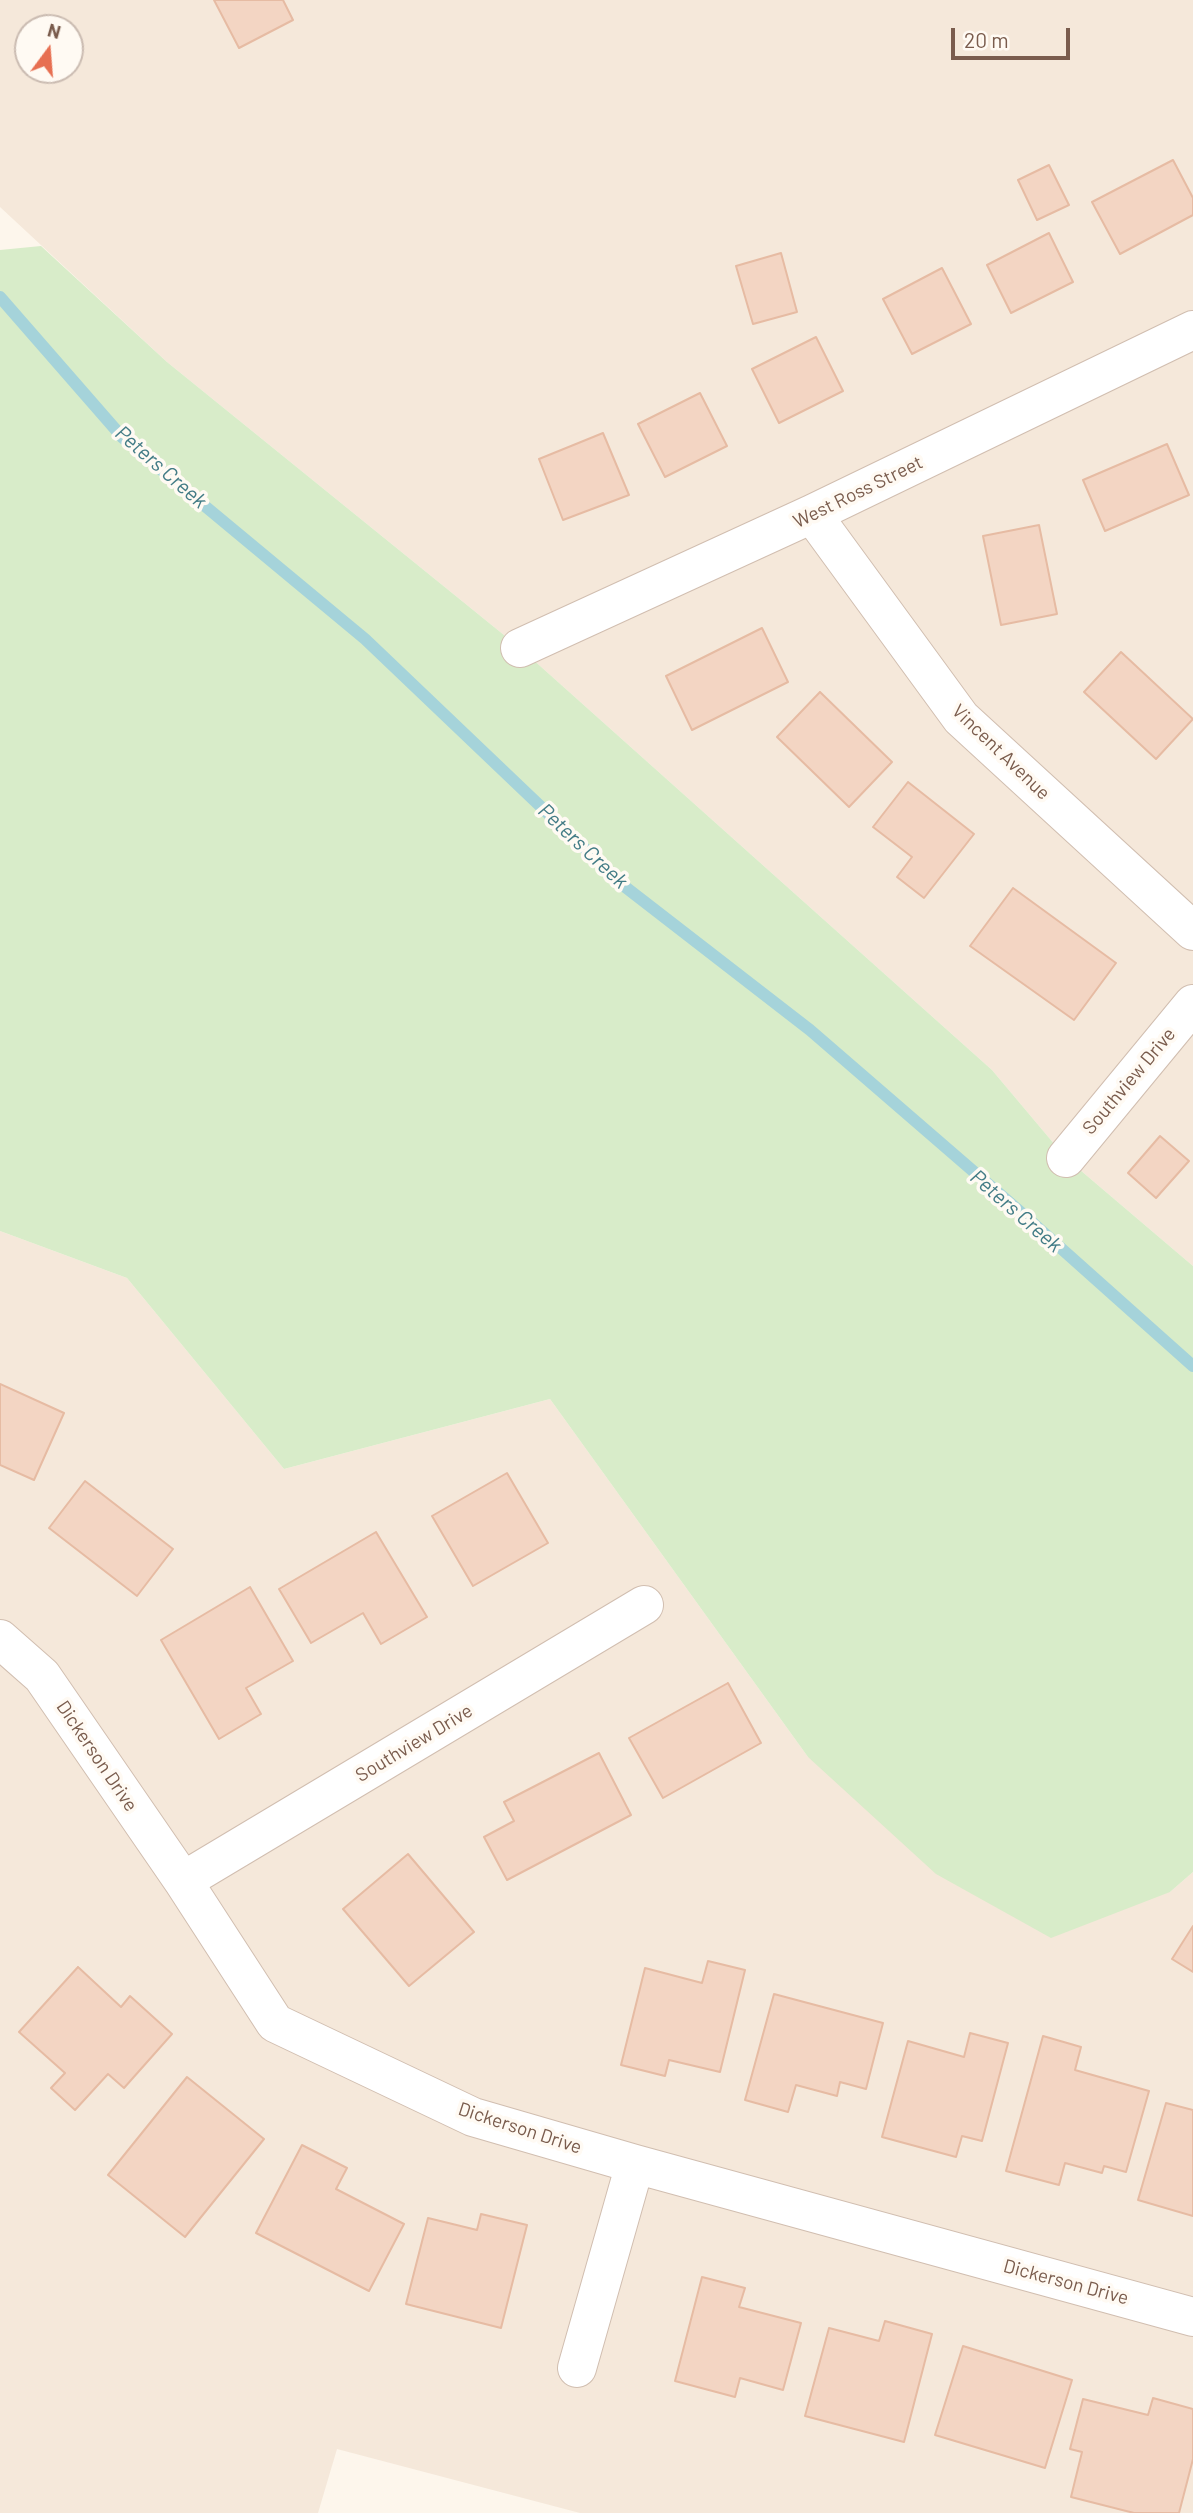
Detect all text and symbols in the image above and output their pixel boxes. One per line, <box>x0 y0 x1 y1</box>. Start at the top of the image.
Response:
north arrow <box>14 14 84 84</box>
scale bar <box>955 14 1074 58</box>
text: N <box>45 17 64 43</box>
text: 20 m <box>964 27 1009 52</box>
water label: Peters Creek <box>110 420 212 514</box>
street label: West Ross Street <box>790 451 926 533</box>
street label: Vincent Avenue <box>947 700 1055 804</box>
water label: Peters Creek <box>533 798 633 894</box>
street label: Southview Drive <box>1078 1023 1180 1139</box>
water label: Peters Creek <box>965 1164 1067 1258</box>
street label: Dickerson Drive <box>52 1696 142 1816</box>
street label: Southview Drive <box>351 1699 477 1787</box>
street label: Dickerson Drive <box>455 2097 585 2159</box>
street label: Dickerson Drive <box>1001 2254 1131 2310</box>

